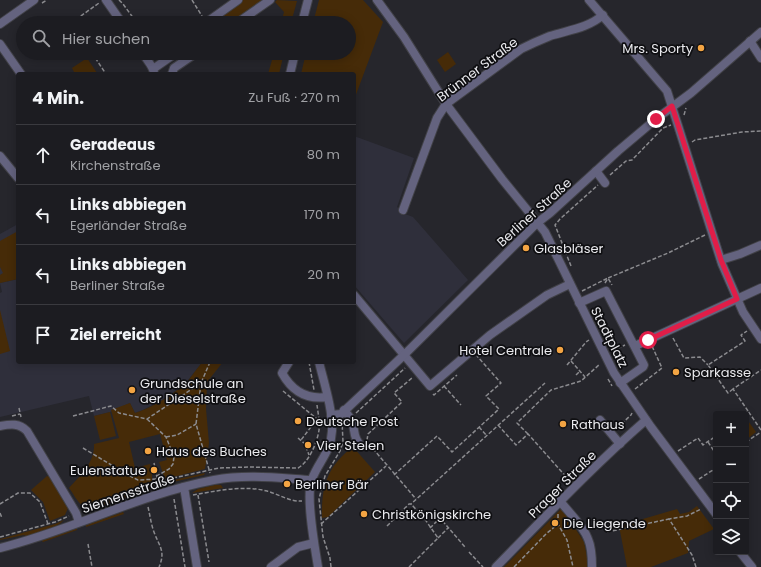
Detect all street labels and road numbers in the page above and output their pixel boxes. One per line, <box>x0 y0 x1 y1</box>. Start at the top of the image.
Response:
street label: Brünner Straße <box>433 33 522 106</box>
street label: Berliner Straße <box>493 174 576 251</box>
street label: Stadtplatz <box>586 303 633 371</box>
street label: Prager Straße <box>524 446 601 523</box>
street label: Siemensstraße <box>79 469 177 518</box>

